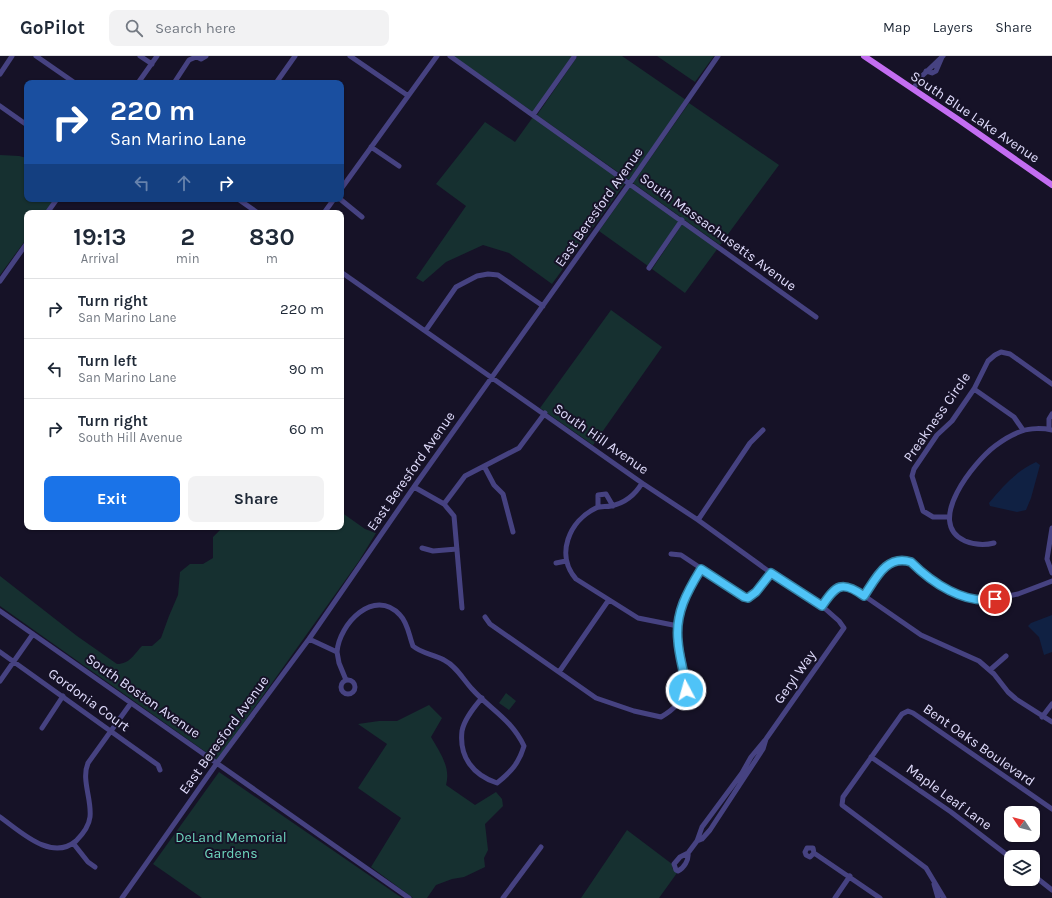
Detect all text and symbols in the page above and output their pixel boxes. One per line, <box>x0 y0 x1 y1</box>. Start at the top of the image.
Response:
search box <box>109 10 389 46</box>
text: GoPilot <box>20 17 85 39</box>
icon: search <box>123 17 145 39</box>
text: Search here <box>155 19 236 37</box>
text: Map <box>883 19 911 36</box>
text: Layers <box>933 19 973 36</box>
text: Share <box>995 19 1032 36</box>
street label: South Blue Lake Avenue <box>907 67 1043 167</box>
text: 220 m <box>110 94 195 127</box>
icon: right <box>44 96 96 148</box>
text: San Marino Lane <box>110 128 246 150</box>
street label: East Beresford Avenue <box>551 144 647 270</box>
street label: South Massachusetts Avenue <box>636 169 800 295</box>
icon: left <box>131 172 153 194</box>
icon: ahead <box>173 172 195 194</box>
icon: right <box>215 172 237 194</box>
text: 19:13 <box>73 223 126 251</box>
text: 2 <box>180 223 195 251</box>
text: 830 <box>249 223 295 251</box>
text: Arrival <box>81 251 119 266</box>
text: min <box>176 251 200 266</box>
text: m <box>266 251 278 266</box>
text: Turn right <box>78 292 148 310</box>
icon: right <box>44 298 66 320</box>
text: 220 m <box>280 300 324 318</box>
text: San Marino Lane <box>78 310 176 325</box>
text: Turn left <box>78 352 137 370</box>
icon: left <box>44 358 66 380</box>
text: 90 m <box>289 360 324 378</box>
street label: Preakness Circle <box>900 369 974 465</box>
text: San Marino Lane <box>78 370 176 385</box>
street label: South Hill Avenue <box>550 400 652 478</box>
street label: East Beresford Avenue <box>363 408 459 534</box>
text: Turn right <box>78 412 148 430</box>
icon: right <box>44 418 66 440</box>
text: 60 m <box>289 420 324 438</box>
text: South Hill Avenue <box>78 430 182 445</box>
button: Exit <box>44 476 180 522</box>
button: Share <box>188 476 324 522</box>
pin <box>978 582 1012 616</box>
icon: arrive <box>984 588 1006 610</box>
street label: Geryl Way <box>770 647 820 707</box>
street label: South Boston Avenue <box>82 650 204 742</box>
street label: Gordonia Court <box>45 665 133 735</box>
position arrow <box>665 669 707 711</box>
street label: East Beresford Avenue <box>175 673 273 797</box>
street label: Bent Oaks Boulevard <box>920 700 1038 790</box>
street label: Maple Leaf Lane <box>903 760 995 834</box>
north arrow <box>1004 806 1040 842</box>
map controls <box>1004 806 1040 886</box>
park label: DeLand Memorial Gardens <box>175 829 287 862</box>
button: layers <box>1004 850 1040 886</box>

